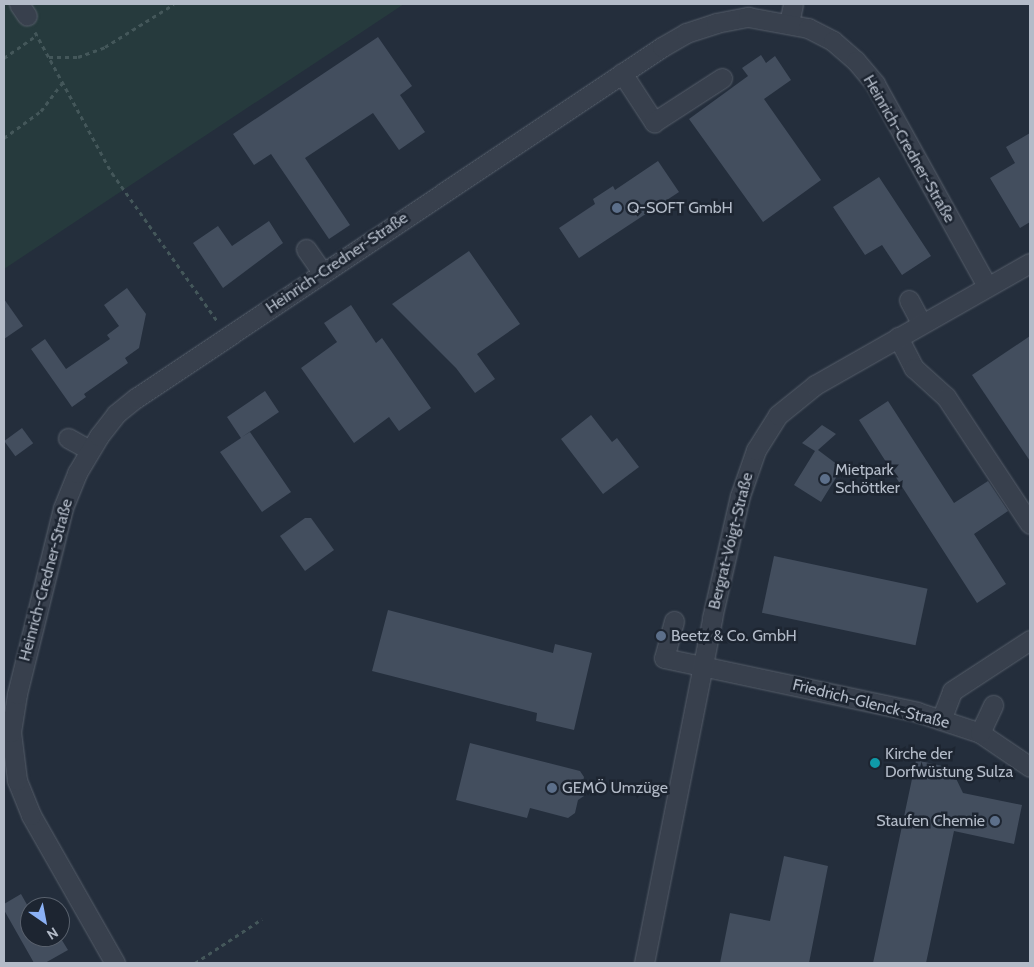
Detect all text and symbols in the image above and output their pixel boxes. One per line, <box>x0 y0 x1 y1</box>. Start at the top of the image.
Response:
street label: Heinrich-Credner-Straße <box>859 72 959 226</box>
place label: Q-SOFT GmbH <box>627 198 733 218</box>
marker: Q-SOFT GmbH <box>611 202 623 214</box>
street label: Heinrich-Credner-Straße <box>262 208 412 318</box>
place label: Mietpark Schöttker <box>835 460 900 498</box>
street label: Bergrat-Voigt-Straße <box>705 471 757 611</box>
marker: Mietpark Schöttker <box>819 473 831 485</box>
street label: Heinrich-Credner-Straße <box>15 497 77 663</box>
place label: Beetz & Co. GmbH <box>671 626 797 646</box>
marker: Beetz & Co. GmbH <box>655 630 667 642</box>
street label: Friedrich-Glenck-Straße <box>791 675 951 733</box>
place label: Kirche der Dorfwüstung Sulza <box>885 744 1013 782</box>
marker: Kirche der Dorfwüstung Sulza <box>869 757 881 769</box>
place label: GEMÖ Umzüge <box>562 778 668 798</box>
marker: GEMÖ Umzüge <box>546 782 558 794</box>
place label: Staufen Chemie <box>876 811 985 831</box>
marker: Staufen Chemie <box>989 815 1001 827</box>
north arrow <box>20 897 70 947</box>
text: N <box>44 923 62 944</box>

